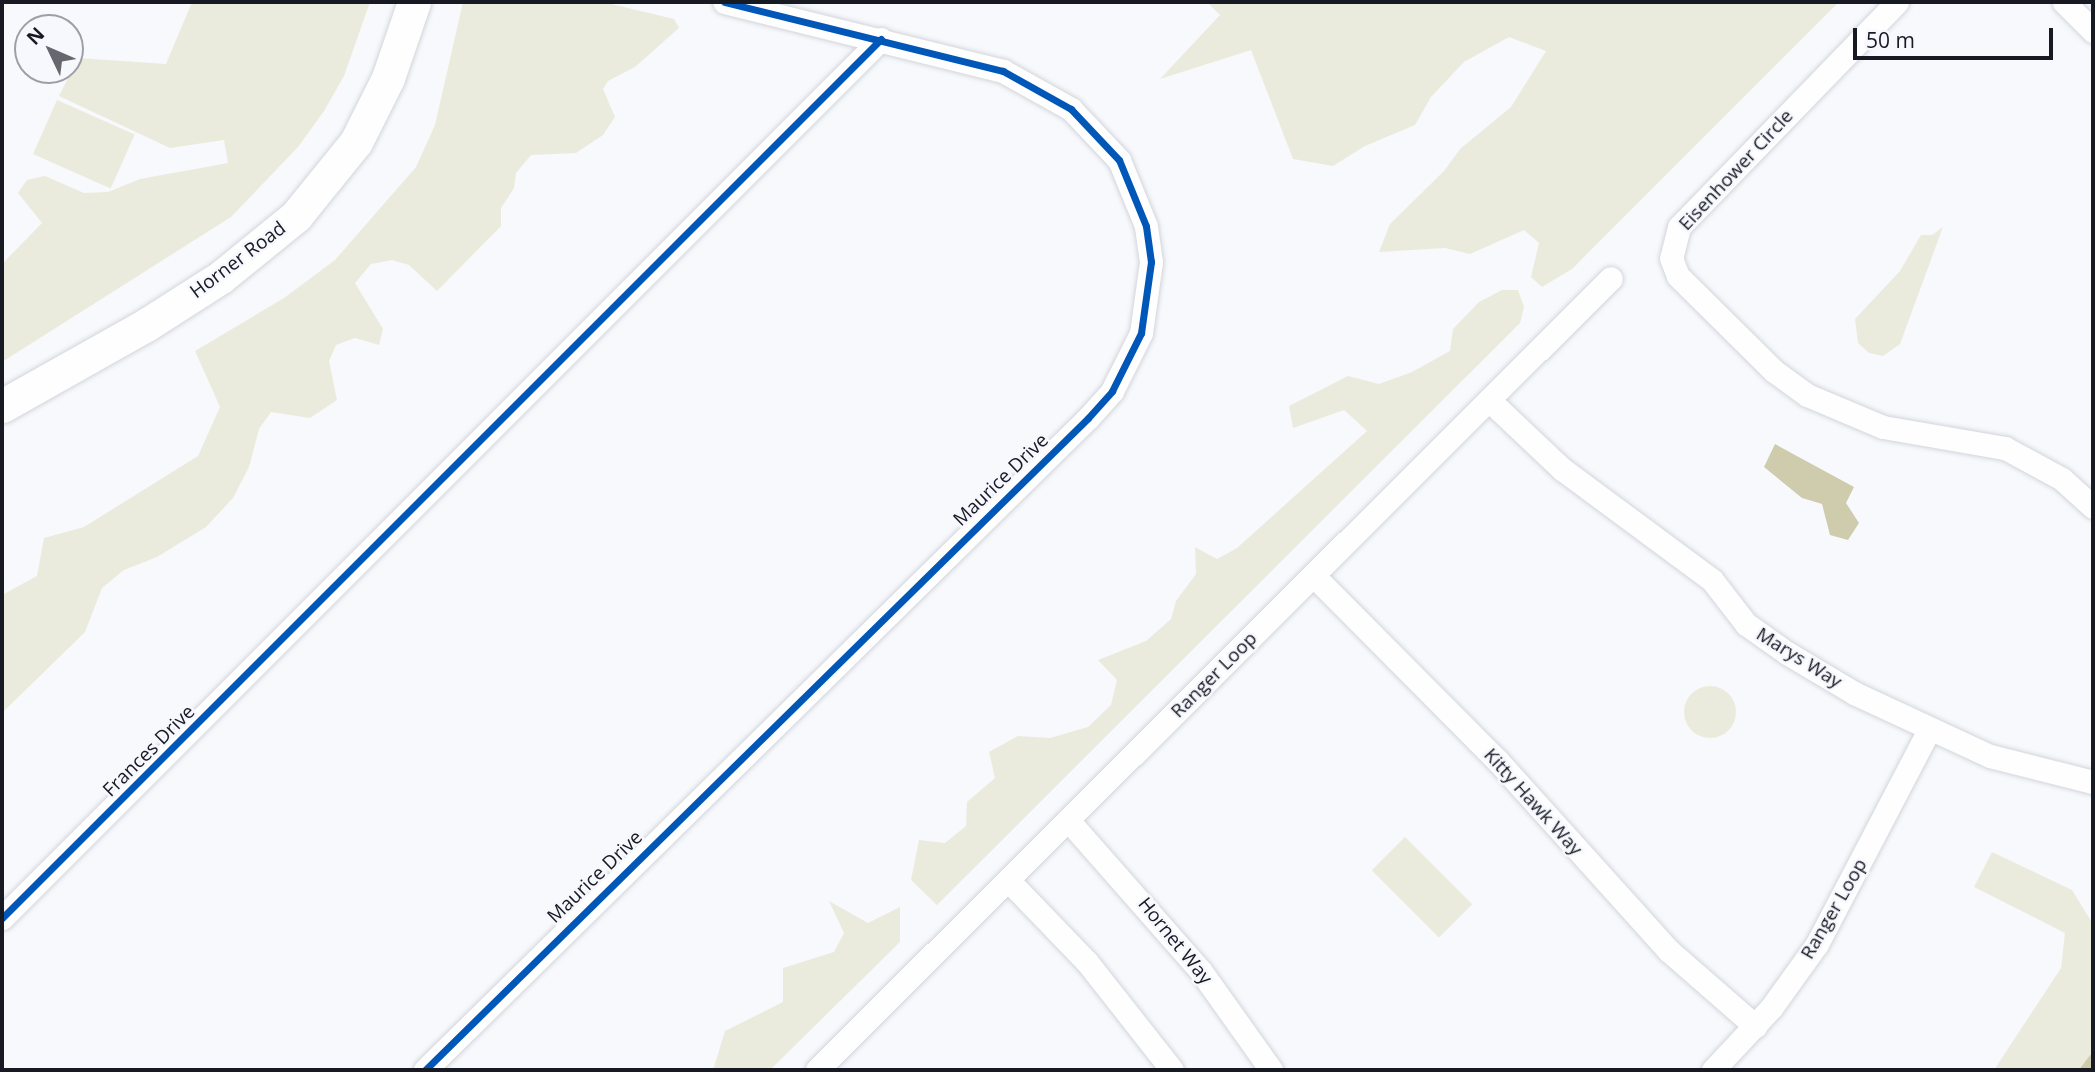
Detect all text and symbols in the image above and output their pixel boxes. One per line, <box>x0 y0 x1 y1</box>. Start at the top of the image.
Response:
north arrow <box>14 14 84 84</box>
scale bar <box>1857 14 2056 58</box>
text: N <box>21 21 50 50</box>
text: 50 m <box>1866 26 1915 54</box>
street label: Eisenhower Circle <box>1674 105 1798 235</box>
street label: Horner Road <box>186 217 290 303</box>
street label: Maurice Drive <box>949 429 1053 531</box>
street label: Marys Way <box>1752 623 1846 693</box>
street label: Ranger Loop <box>1166 627 1262 723</box>
street label: Frances Drive <box>98 700 200 802</box>
street label: Kitty Hawk Way <box>1479 744 1587 860</box>
street label: Maurice Drive <box>543 826 647 928</box>
street label: Ranger Loop <box>1796 855 1872 963</box>
street label: Hornet Way <box>1133 893 1217 989</box>

